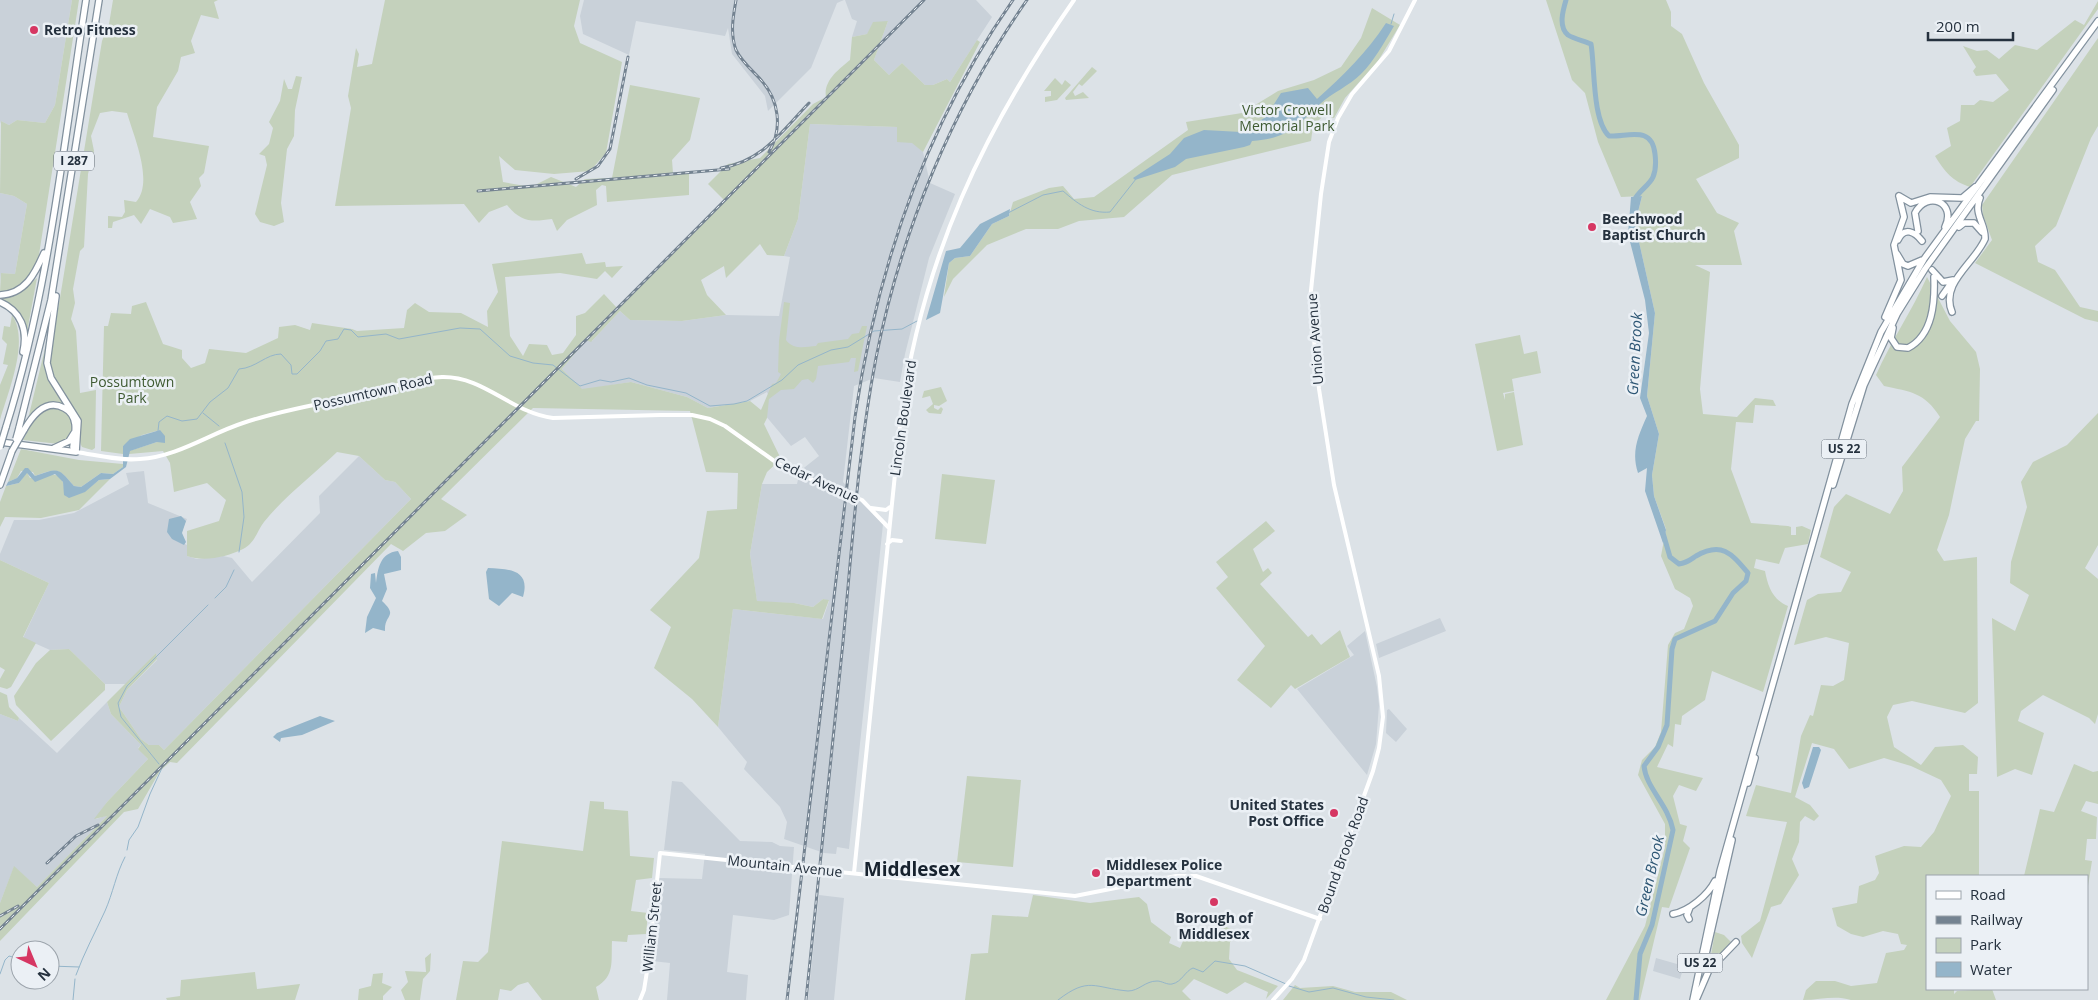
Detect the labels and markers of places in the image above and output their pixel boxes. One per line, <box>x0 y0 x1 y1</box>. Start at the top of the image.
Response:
place label: Retro Fitness <box>44 20 136 39</box>
marker: Retro Fitness <box>28 24 40 36</box>
place label: Beechwood Baptist Church <box>1602 209 1706 244</box>
marker: Beechwood Baptist Church <box>1586 221 1598 233</box>
place label: United States Post Office <box>1230 795 1324 830</box>
marker: United States Post Office <box>1328 807 1340 819</box>
place label: Middlesex Police Department <box>1106 855 1222 890</box>
marker: Middlesex Police Department <box>1090 867 1102 879</box>
marker: Borough of Middlesex <box>1208 896 1220 908</box>
place label: Borough of Middlesex <box>1175 908 1254 943</box>

